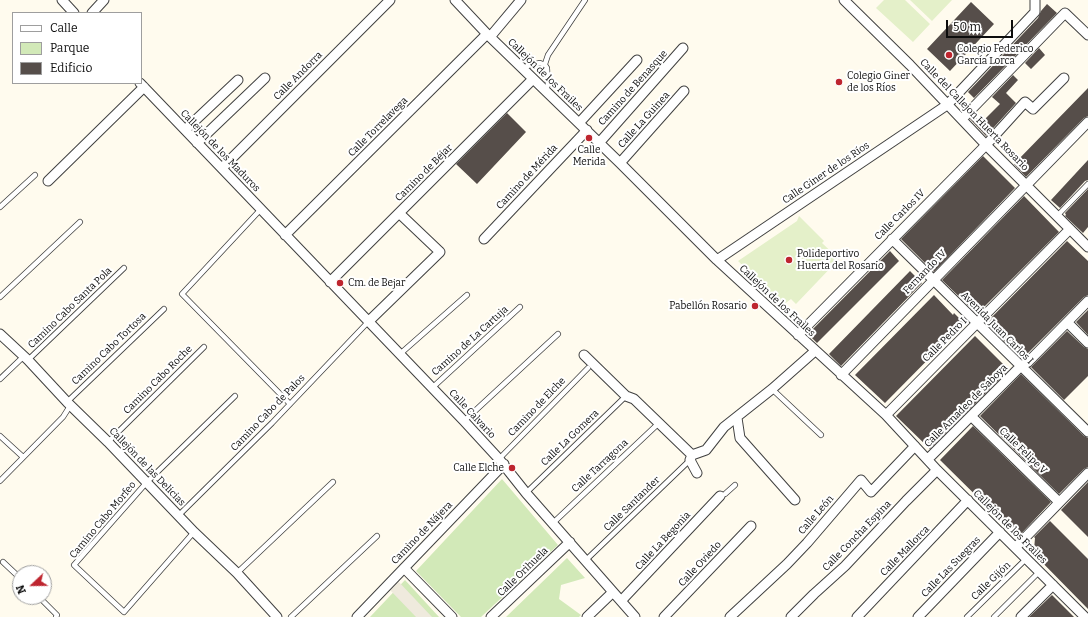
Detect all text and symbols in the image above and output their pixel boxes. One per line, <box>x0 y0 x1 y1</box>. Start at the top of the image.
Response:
legend <box>12 12 142 84</box>
scale bar <box>948 12 1015 38</box>
text: 50 m <box>953 20 981 34</box>
text: Calle <box>50 21 78 35</box>
street label: Callejón de los Frailes <box>505 36 585 114</box>
text: Parque <box>50 41 89 55</box>
place label: Colegio Federico García Lorca <box>957 43 1033 66</box>
street label: Camino de Benasque <box>596 48 670 128</box>
street label: Calle Andorra <box>271 49 325 103</box>
marker: Colegio Federico García Lorca <box>944 50 954 60</box>
street label: Calle del Callejon Huerta Rosario <box>917 56 1031 174</box>
text: Edificio <box>50 61 92 75</box>
place label: Colegio Giner de los Ríos <box>847 70 910 94</box>
marker: Colegio Giner de los Ríos <box>834 77 844 87</box>
street label: Calle La Guinea <box>616 89 672 151</box>
street label: Calle Torrelavega <box>346 95 410 159</box>
street label: Callejón de los Maduros <box>178 107 262 195</box>
marker: Calle Merida <box>584 133 594 143</box>
street label: Calle Giner de los Ríos <box>780 139 872 207</box>
street label: Camino de Béjar <box>393 142 455 204</box>
street label: Camino de Mérida <box>494 142 560 212</box>
place label: Calle Merida <box>573 144 605 168</box>
street label: Calle Carlos IV <box>872 187 928 243</box>
street label: Fernando IV <box>901 247 949 297</box>
place label: Polideportivo Huerta del Rosario <box>797 248 884 272</box>
marker: Polideportivo Huerta del Rosario <box>784 255 794 265</box>
street label: Callejón de los Frailes <box>737 263 817 339</box>
street label: Camino Cabo Santa Pola <box>26 265 114 351</box>
place label: Cm. de Bejar <box>348 277 406 289</box>
marker: Cm. de Bejar <box>335 278 345 288</box>
street label: Avenida Juan Carlos I <box>958 289 1036 367</box>
place label: Pabellón Rosario <box>669 300 747 312</box>
marker: Pabellón Rosario <box>750 301 760 311</box>
street label: Camino de La Cartuja <box>429 304 511 378</box>
street label: Camino Cabo Tortosa <box>69 310 149 388</box>
street label: Calle Pedro I <box>920 315 970 365</box>
street label: Camino Cabo Roche <box>121 343 195 417</box>
street label: Calle Amadeo de Saboya <box>922 362 1010 450</box>
street label: Camino Cabo de Palos <box>228 372 308 454</box>
street label: Camino de Elche <box>506 375 568 439</box>
street label: Calle Calvario <box>446 387 498 441</box>
street label: Calle La Gomera <box>539 407 601 469</box>
street label: Callejón de las Delicias <box>106 425 188 509</box>
street label: Calle Felipe V <box>997 425 1049 477</box>
street label: Calle Tarragona <box>569 437 631 495</box>
place label: Calle Elche <box>453 462 504 474</box>
marker: Calle Elche <box>507 463 517 473</box>
street label: Calle Santander <box>601 474 663 534</box>
street label: Camino Cabo Morfeo <box>67 479 139 561</box>
street label: Callejón de los Frailes <box>971 488 1049 566</box>
street label: Calle León <box>796 493 836 537</box>
street label: Calle Concha Espina <box>820 498 894 574</box>
street label: Camino de Nájera <box>389 499 455 567</box>
street label: Calle La Begonia <box>633 509 693 573</box>
street label: Calle Mallorca <box>878 523 932 579</box>
street label: Calle Las Suegras <box>919 534 983 600</box>
street label: Calle Oviedo <box>676 539 724 589</box>
street label: Calle Orihuela <box>495 545 551 599</box>
street label: Calle Gijón <box>969 559 1013 603</box>
north arrow <box>12 565 52 605</box>
text: N <box>14 583 29 596</box>

